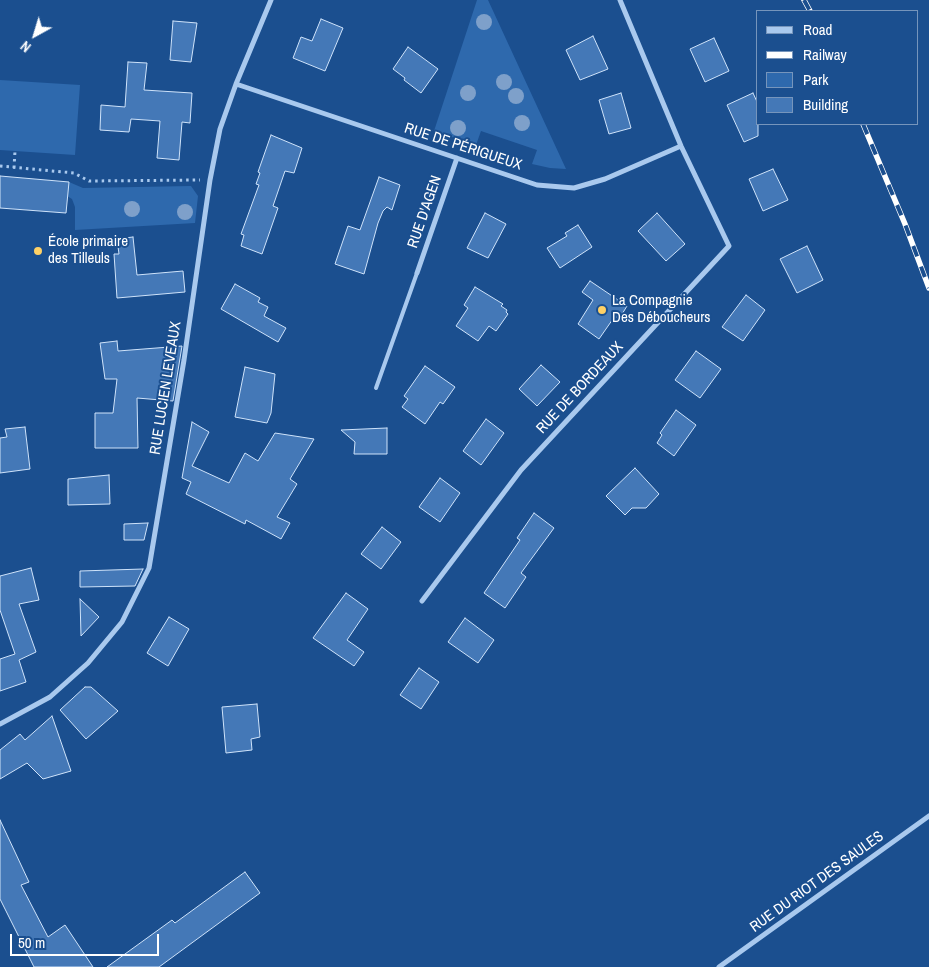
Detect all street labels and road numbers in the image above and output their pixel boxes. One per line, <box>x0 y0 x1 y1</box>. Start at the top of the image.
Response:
street label: RUE DE PÉRIGUEUX <box>402 120 524 174</box>
street label: RUE D'AGEN <box>404 173 446 251</box>
street label: RUE LUCIEN LEVEAUX <box>147 320 185 456</box>
street label: RUE DE BORDEAUX <box>533 338 627 438</box>
street label: RUE DU RIOT DES SAULES <box>747 828 887 936</box>

